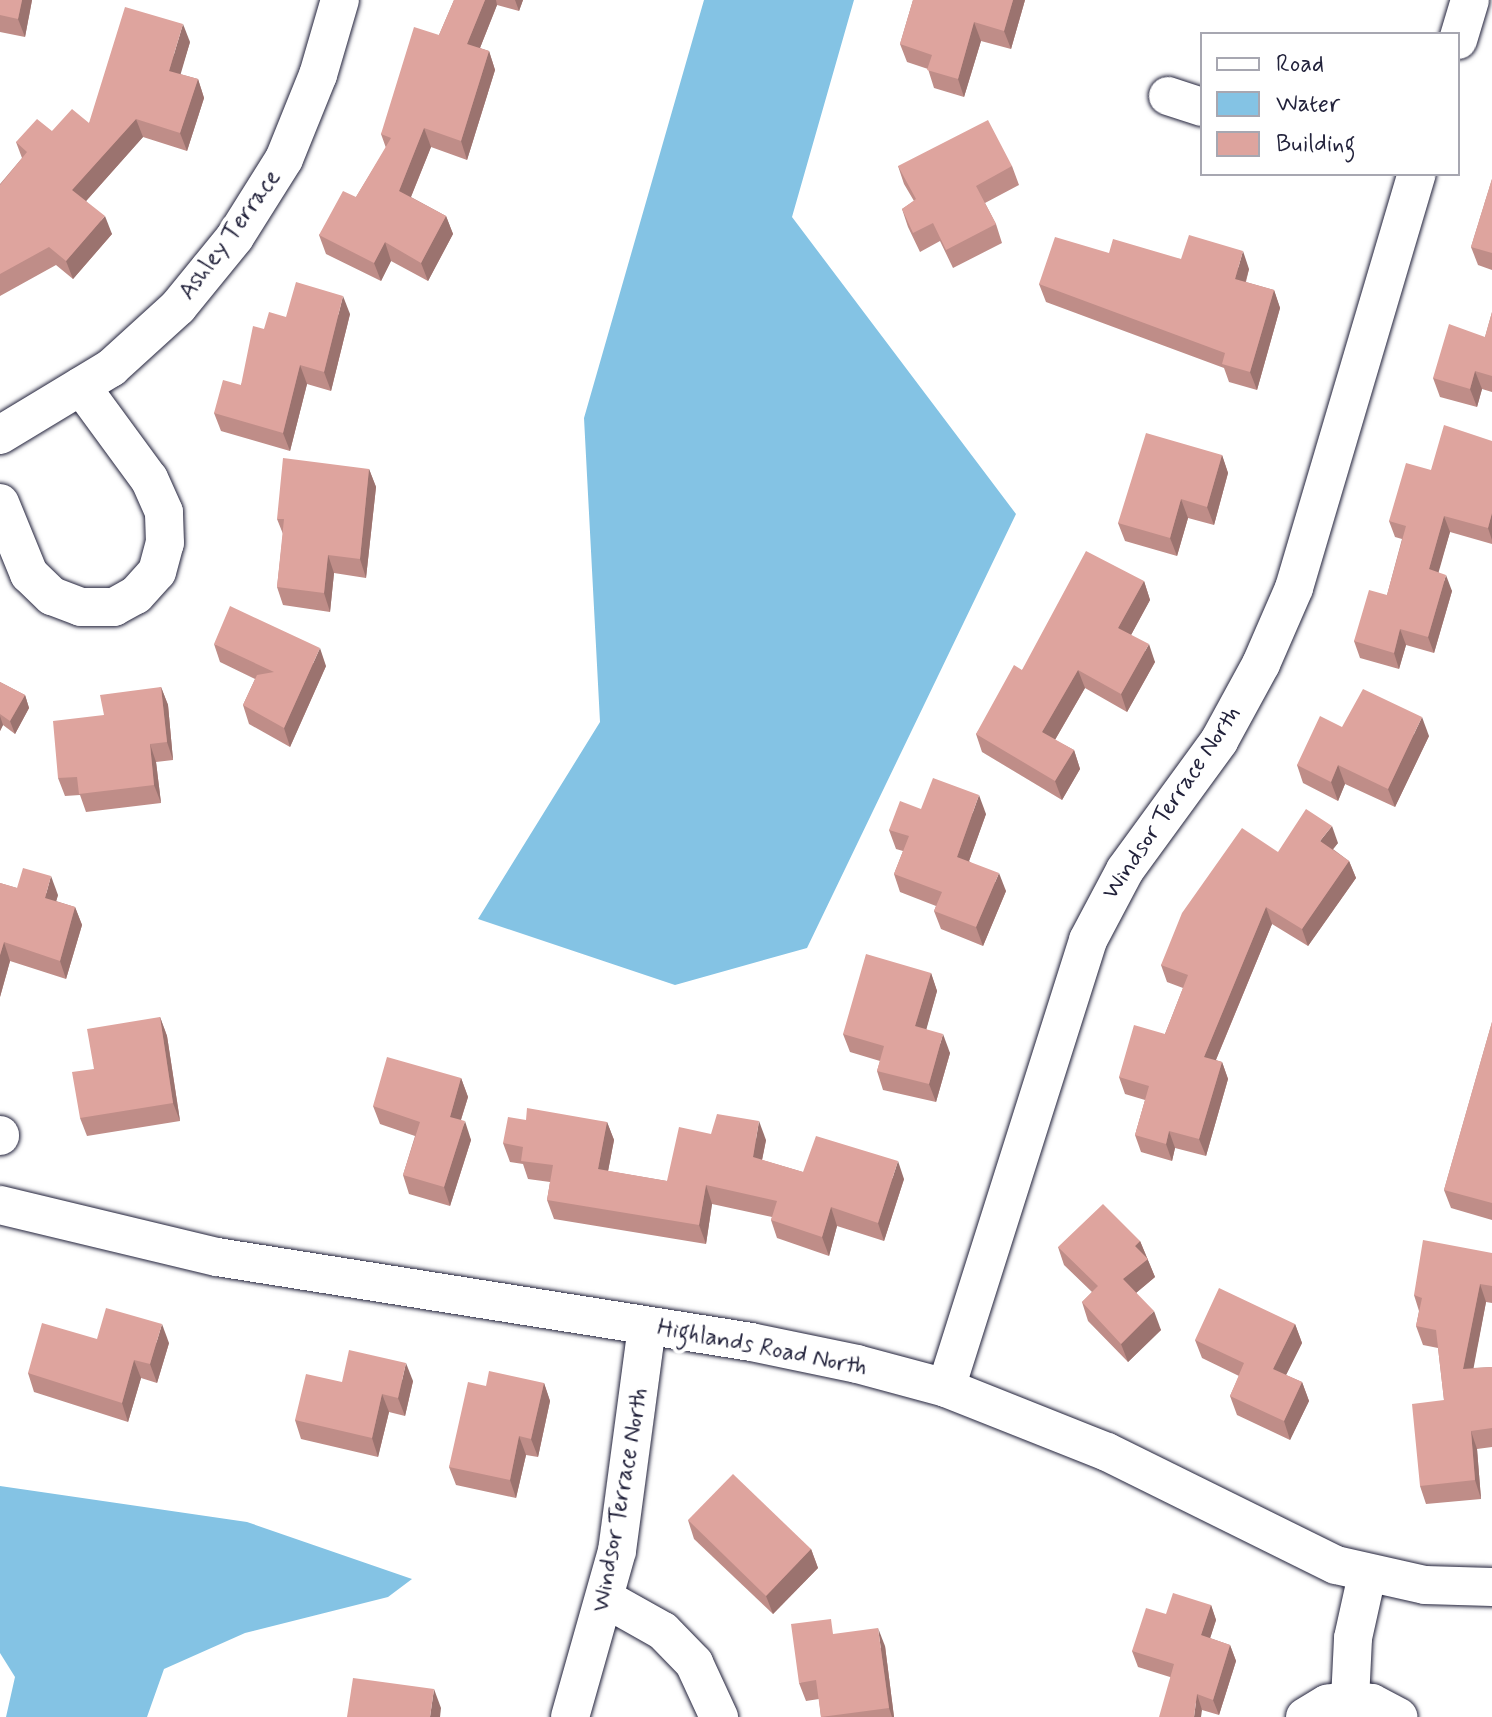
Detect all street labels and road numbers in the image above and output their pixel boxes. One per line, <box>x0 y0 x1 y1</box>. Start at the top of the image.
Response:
street label: Ashley Terrace <box>175 167 285 303</box>
street label: Windsor Terrace North <box>1097 701 1247 905</box>
street label: Highlands Road North <box>654 1313 870 1383</box>
street label: Windsor Terrace North <box>587 1386 655 1614</box>

